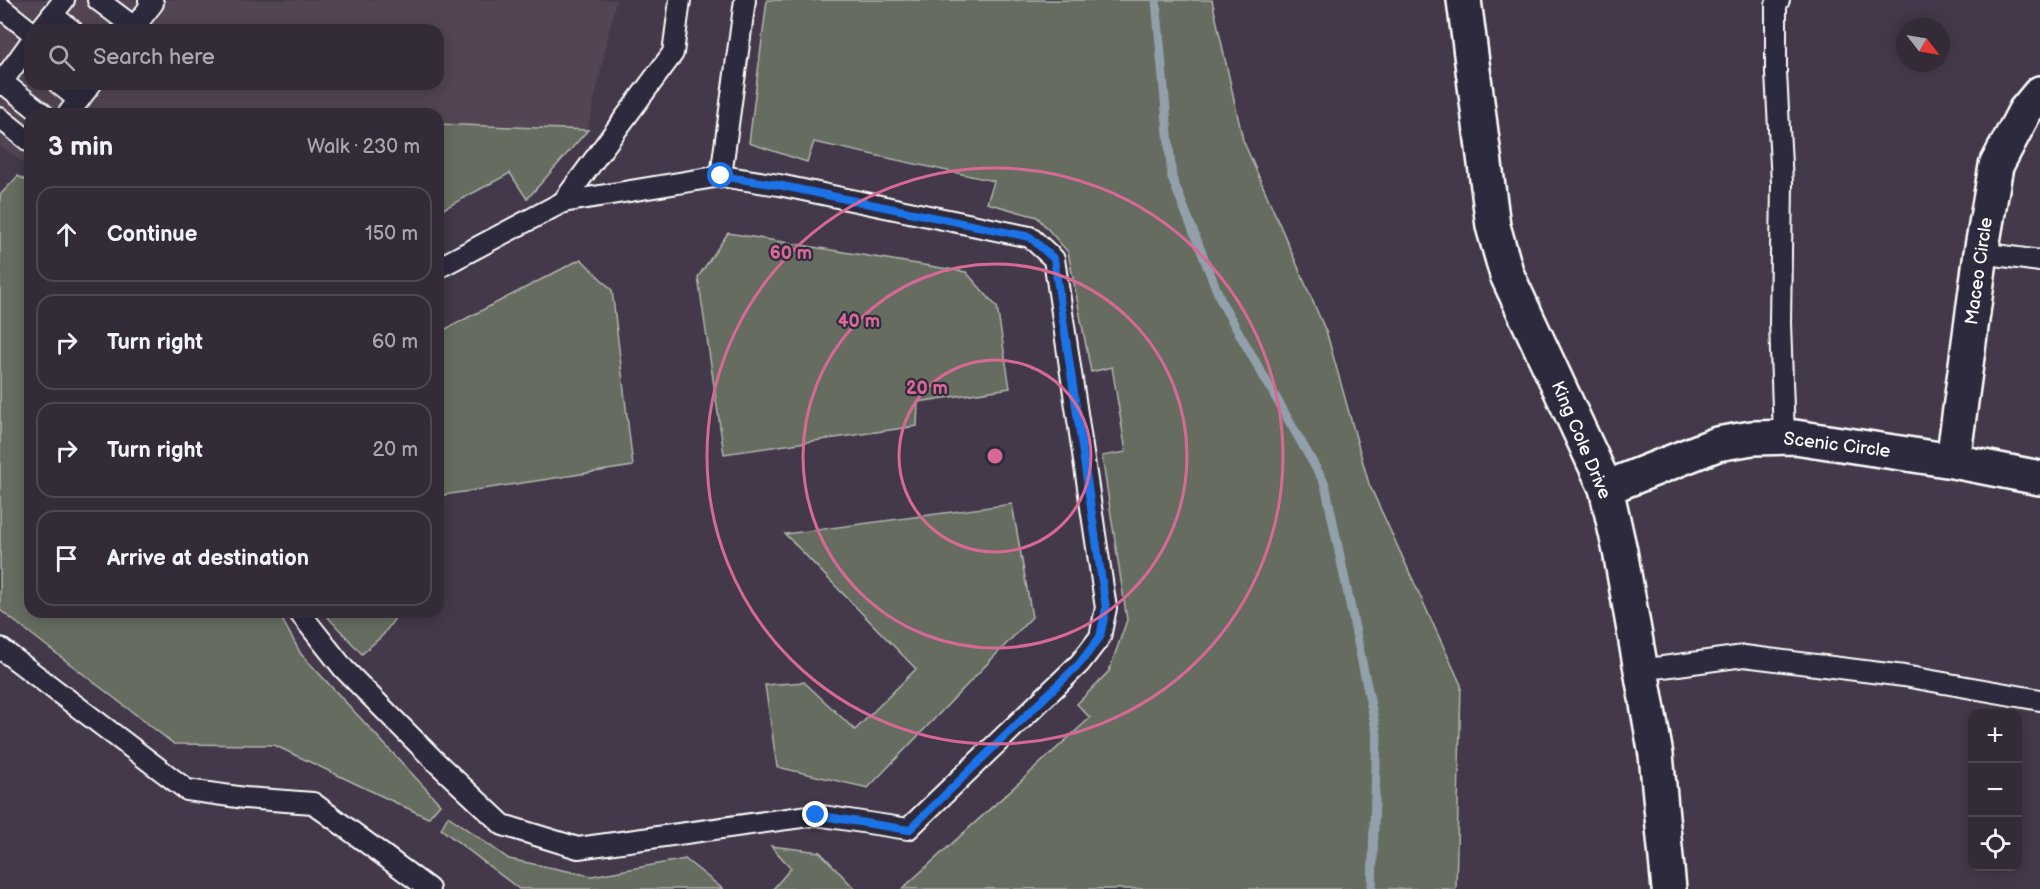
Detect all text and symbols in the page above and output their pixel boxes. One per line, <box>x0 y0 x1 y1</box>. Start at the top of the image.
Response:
north arrow <box>1896 18 1950 72</box>
search box <box>24 24 444 90</box>
icon: search <box>45 41 78 74</box>
text: Search here <box>93 44 215 71</box>
text: 3 min <box>48 132 113 163</box>
text: Walk · 230 m <box>307 135 420 159</box>
route start <box>707 162 733 188</box>
street label: Maceo Circle <box>1961 216 1997 326</box>
icon: ahead <box>50 218 83 251</box>
text: Continue <box>107 221 197 248</box>
text: 150 m <box>365 222 418 246</box>
text: 60 m <box>770 243 812 264</box>
text: 40 m <box>838 311 880 332</box>
icon: right <box>50 326 83 359</box>
text: Turn right <box>107 329 203 356</box>
text: 60 m <box>372 330 418 354</box>
text: 20 m <box>906 378 948 399</box>
street label: King Cole Drive <box>1547 378 1615 502</box>
street label: Scenic Circle <box>1783 428 1892 462</box>
icon: right <box>50 434 83 467</box>
text: Turn right <box>107 437 203 464</box>
text: 20 m <box>373 438 418 462</box>
centre of rings <box>985 446 1005 466</box>
icon: arrive <box>50 542 83 575</box>
text: Arrive at destination <box>107 545 309 572</box>
map controls <box>1968 709 2022 871</box>
button: + <box>1968 709 2022 763</box>
button: − <box>1968 763 2022 817</box>
route end <box>802 801 828 827</box>
button: locate <box>1968 817 2022 871</box>

